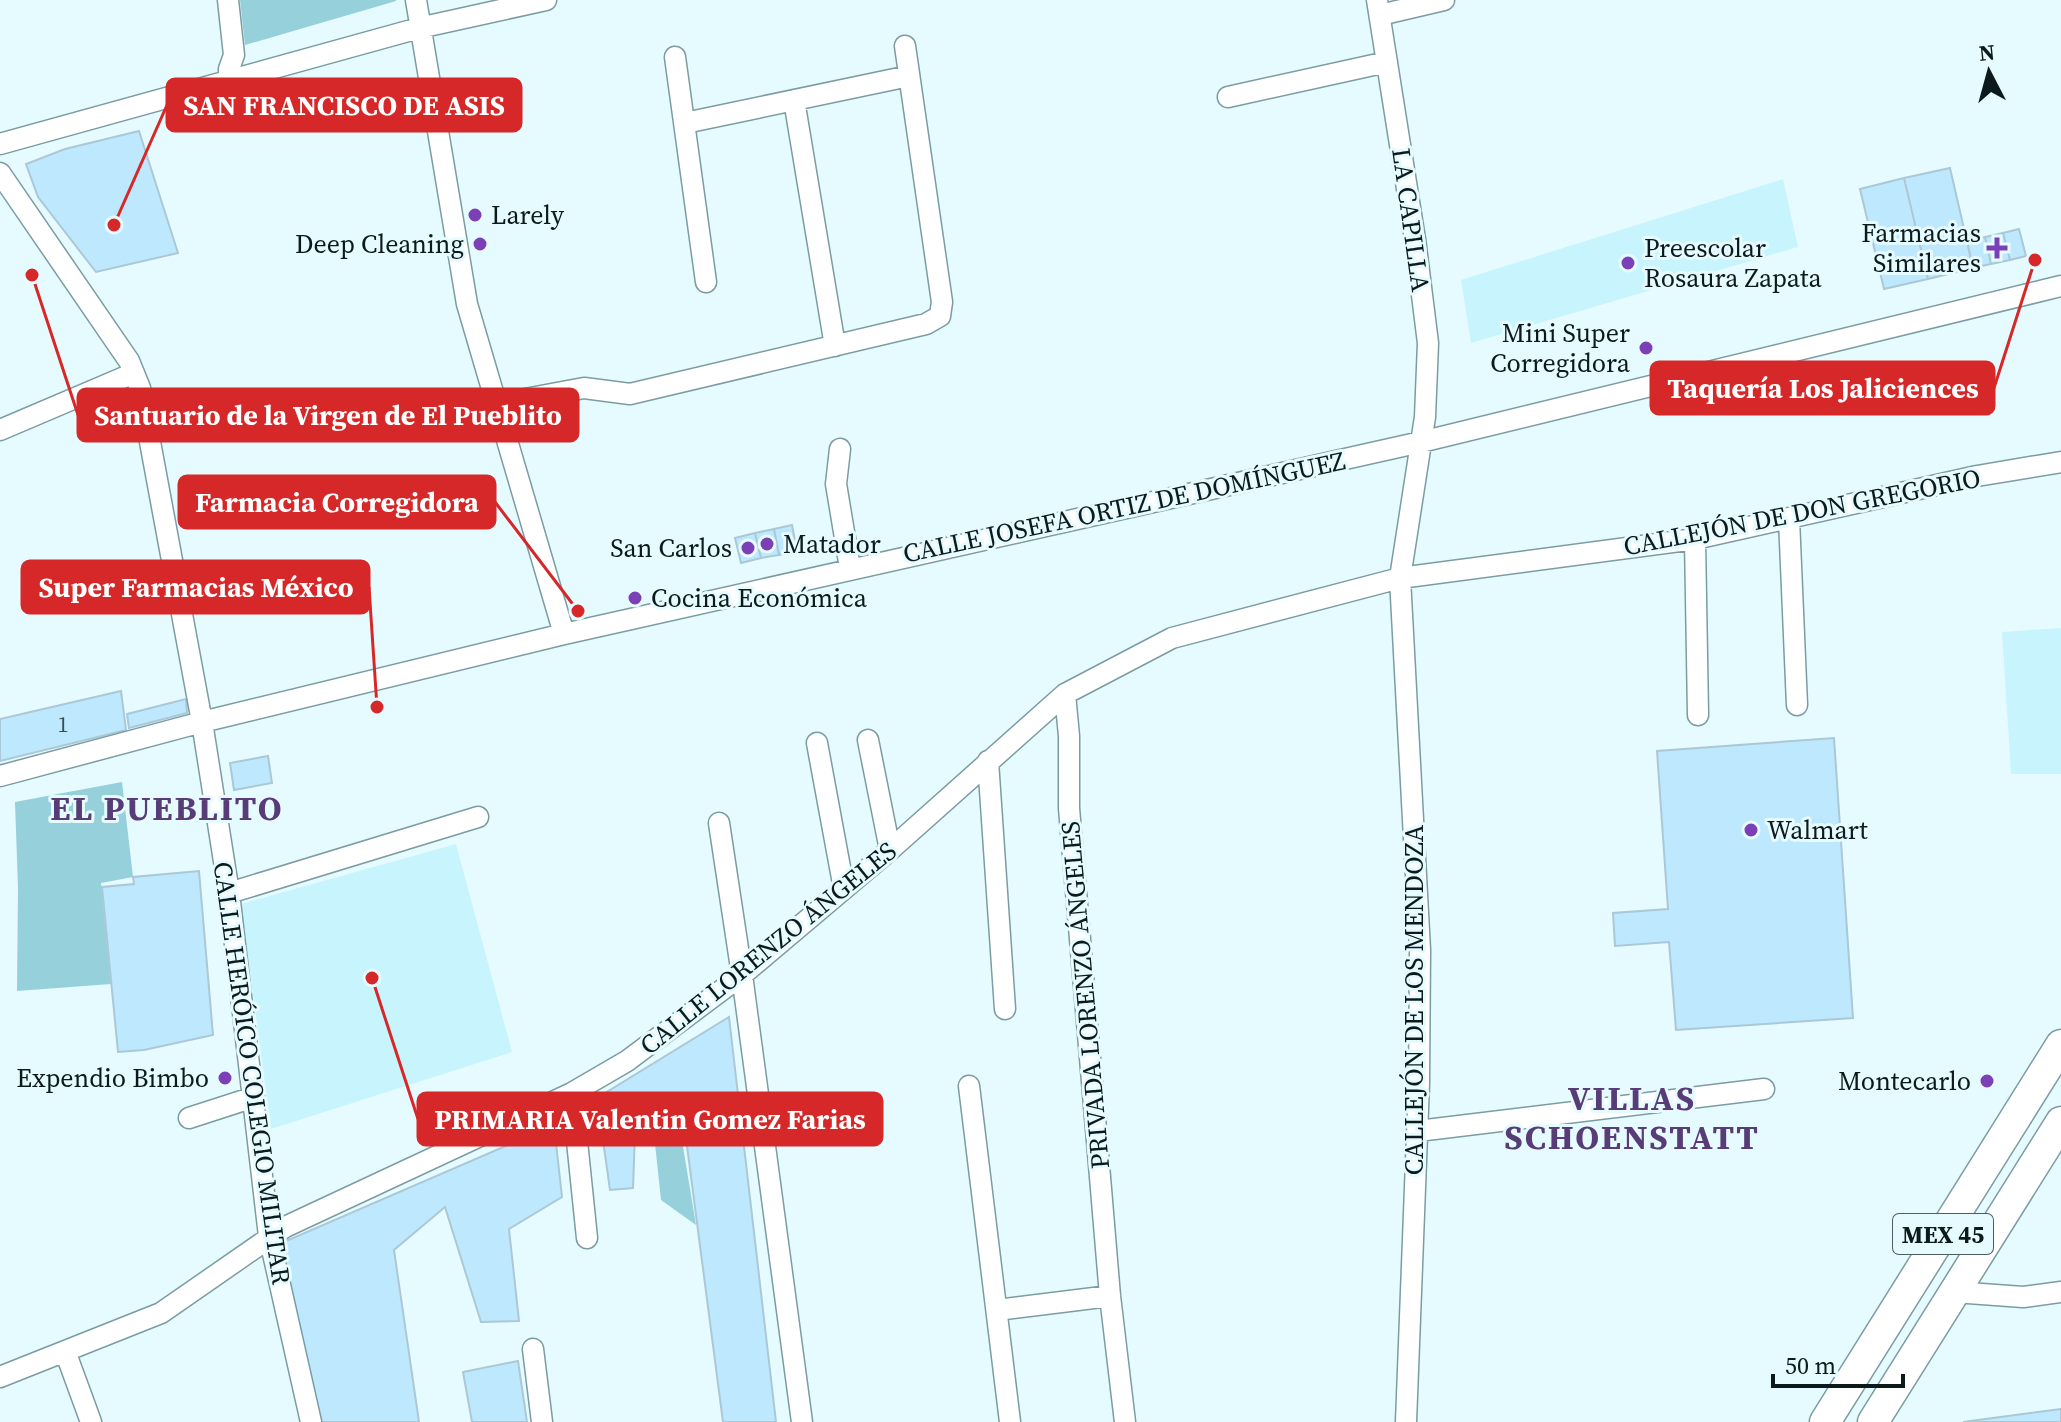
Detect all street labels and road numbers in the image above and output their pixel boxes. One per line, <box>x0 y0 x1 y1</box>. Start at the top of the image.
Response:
street label: LA CAPILLA <box>1383 146 1439 294</box>
street label: CALLE JOSEFA ORTIZ DE DOMÍNGUEZ <box>900 442 1348 572</box>
street label: CALLEJÓN DE DON GREGORIO <box>1620 460 1984 564</box>
street label: PRIVADA LORENZO ÁNGELES <box>1052 820 1118 1170</box>
street label: CALLEJÓN DE LOS MENDOZA <box>1396 825 1432 1175</box>
street label: CALLE LORENZO ÁNGELES <box>632 833 904 1063</box>
street label: CALLE HERÓICO COLEGIO MILITAR <box>204 859 300 1287</box>
road number: MEX 45 <box>1893 1214 1993 1254</box>

